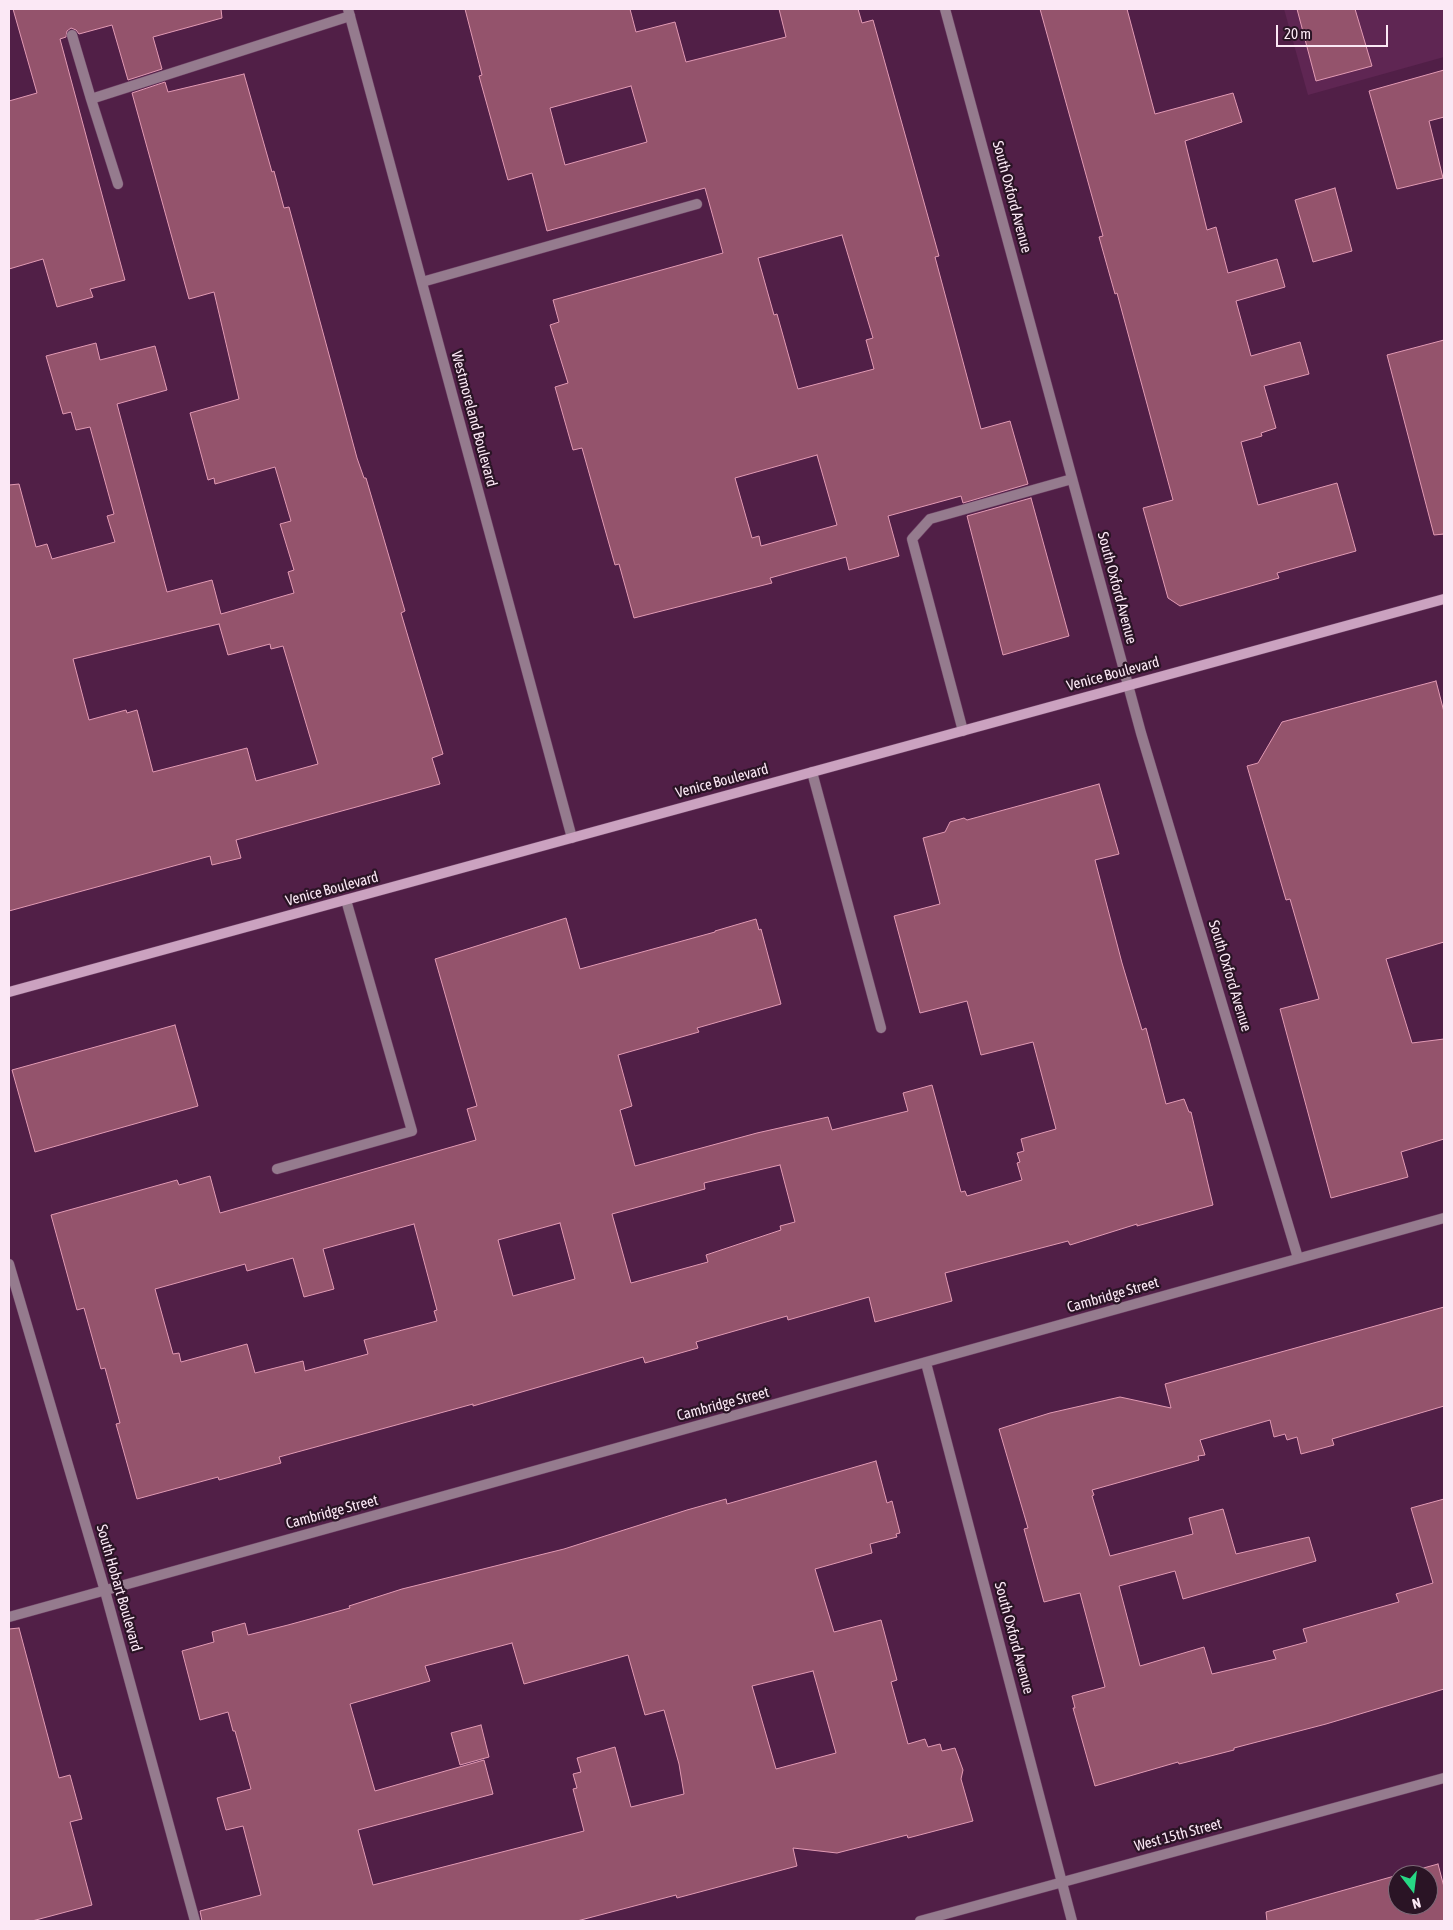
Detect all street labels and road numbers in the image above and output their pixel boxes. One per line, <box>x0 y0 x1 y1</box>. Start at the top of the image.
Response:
street label: South Oxford Avenue <box>988 139 1036 255</box>
street label: Westmoreland Boulevard <box>447 349 501 489</box>
street label: South Oxford Avenue <box>1093 530 1141 646</box>
street label: Venice Boulevard <box>1065 653 1161 695</box>
street label: Venice Boulevard <box>674 760 770 802</box>
street label: Venice Boulevard <box>284 868 380 910</box>
street label: South Oxford Avenue <box>1205 918 1255 1034</box>
street label: Cambridge Street <box>1065 1273 1161 1317</box>
street label: Cambridge Street <box>675 1383 771 1425</box>
street label: Cambridge Street <box>284 1491 380 1533</box>
street label: South Hobart Boulevard <box>92 1522 146 1654</box>
street label: South Oxford Avenue <box>990 1580 1038 1696</box>
street label: West 15th Street <box>1132 1815 1224 1855</box>

